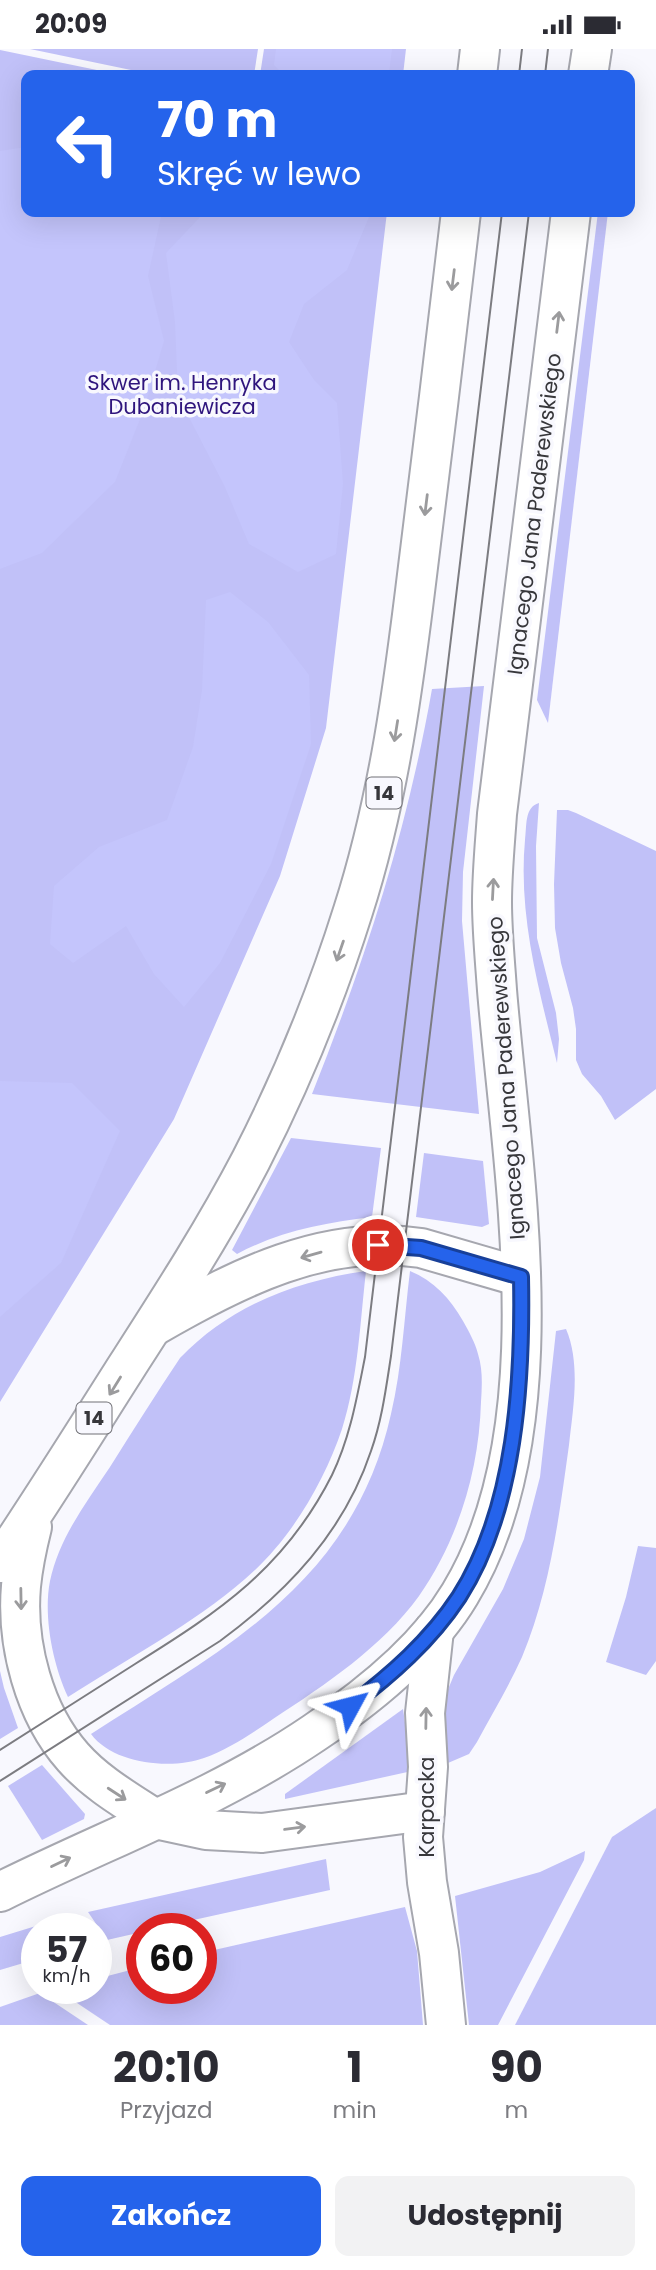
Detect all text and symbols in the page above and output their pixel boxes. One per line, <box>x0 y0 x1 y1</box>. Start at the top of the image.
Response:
text: 20:09 <box>35 6 107 42</box>
text: 70 m <box>157 86 277 154</box>
icon: left <box>42 98 133 189</box>
text: Skręć w lewo <box>157 151 361 196</box>
one-way arrow <box>446 268 459 290</box>
one-way arrow <box>551 311 564 334</box>
street label: Ignacego Jana Paderewskiego <box>500 352 568 676</box>
park label: Skwer im. Henryka Dubaniewicza <box>87 368 277 421</box>
one-way arrow <box>420 494 433 516</box>
one-way arrow <box>389 719 402 742</box>
road number: 14 <box>366 778 402 809</box>
one-way arrow <box>486 878 499 901</box>
street label: Ignacego Jana Paderewskiego <box>480 915 532 1241</box>
one-way arrow <box>333 940 346 962</box>
pin <box>348 1215 408 1275</box>
icon: arrive <box>359 1226 397 1264</box>
one-way arrow <box>300 1250 322 1263</box>
one-way arrow <box>107 1376 122 1395</box>
road number: 14 <box>76 1403 112 1434</box>
one-way arrow <box>14 1588 28 1611</box>
position arrow <box>313 1669 387 1743</box>
one-way arrow <box>419 1707 432 1730</box>
street label: Karpacka <box>412 1757 441 1857</box>
one-way arrow <box>205 1781 226 1795</box>
one-way arrow <box>107 1787 126 1801</box>
one-way arrow <box>283 1821 306 1834</box>
one-way arrow <box>50 1855 71 1869</box>
speed limit sign: 60 <box>126 1913 217 2004</box>
text: 57 <box>46 1925 87 1974</box>
text: km/h <box>43 1963 90 1988</box>
text: 20:10 <box>113 2038 220 2097</box>
text: 1 <box>347 2038 363 2097</box>
text: 90 <box>490 2038 543 2097</box>
text: Przyjazd <box>120 2094 213 2126</box>
text: min <box>333 2094 377 2126</box>
text: m <box>504 2094 528 2126</box>
button: Zakończ <box>21 2176 321 2256</box>
button: Udostępnij <box>335 2176 635 2256</box>

